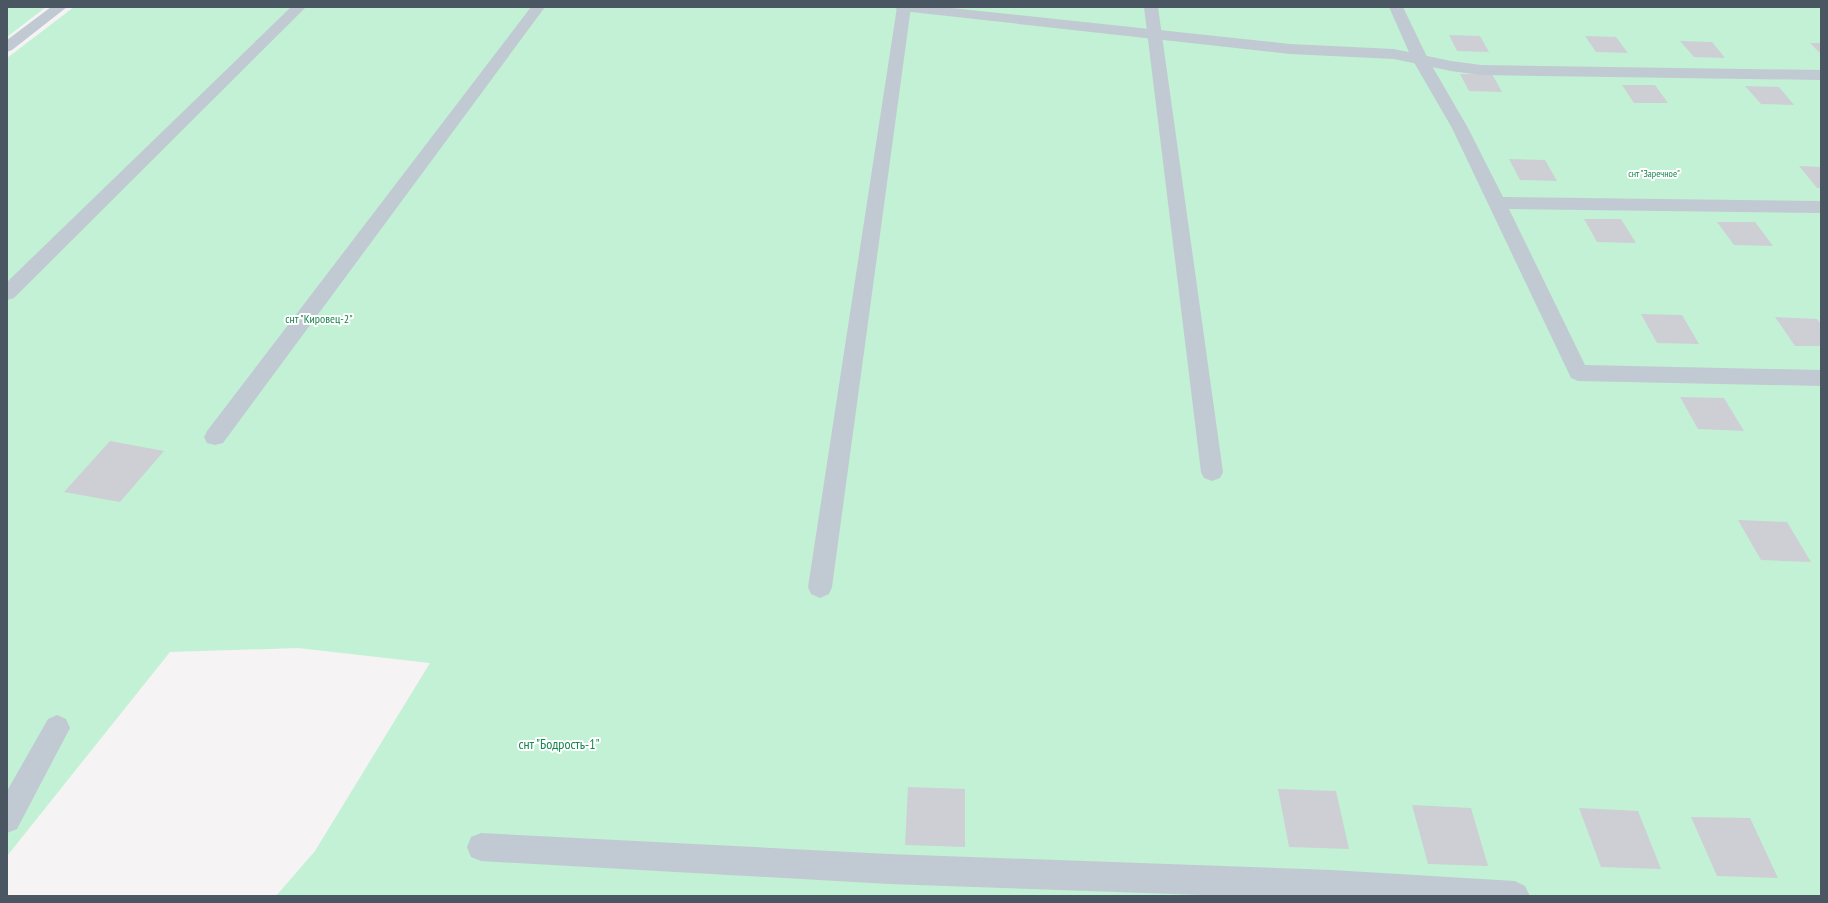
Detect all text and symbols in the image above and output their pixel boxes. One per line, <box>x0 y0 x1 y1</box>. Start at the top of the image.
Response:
park label: снт "Заречное" <box>1628 167 1680 180</box>
park label: снт "Кировец-2" <box>285 311 353 326</box>
park label: снт "Бодрость-1" <box>519 735 599 753</box>

